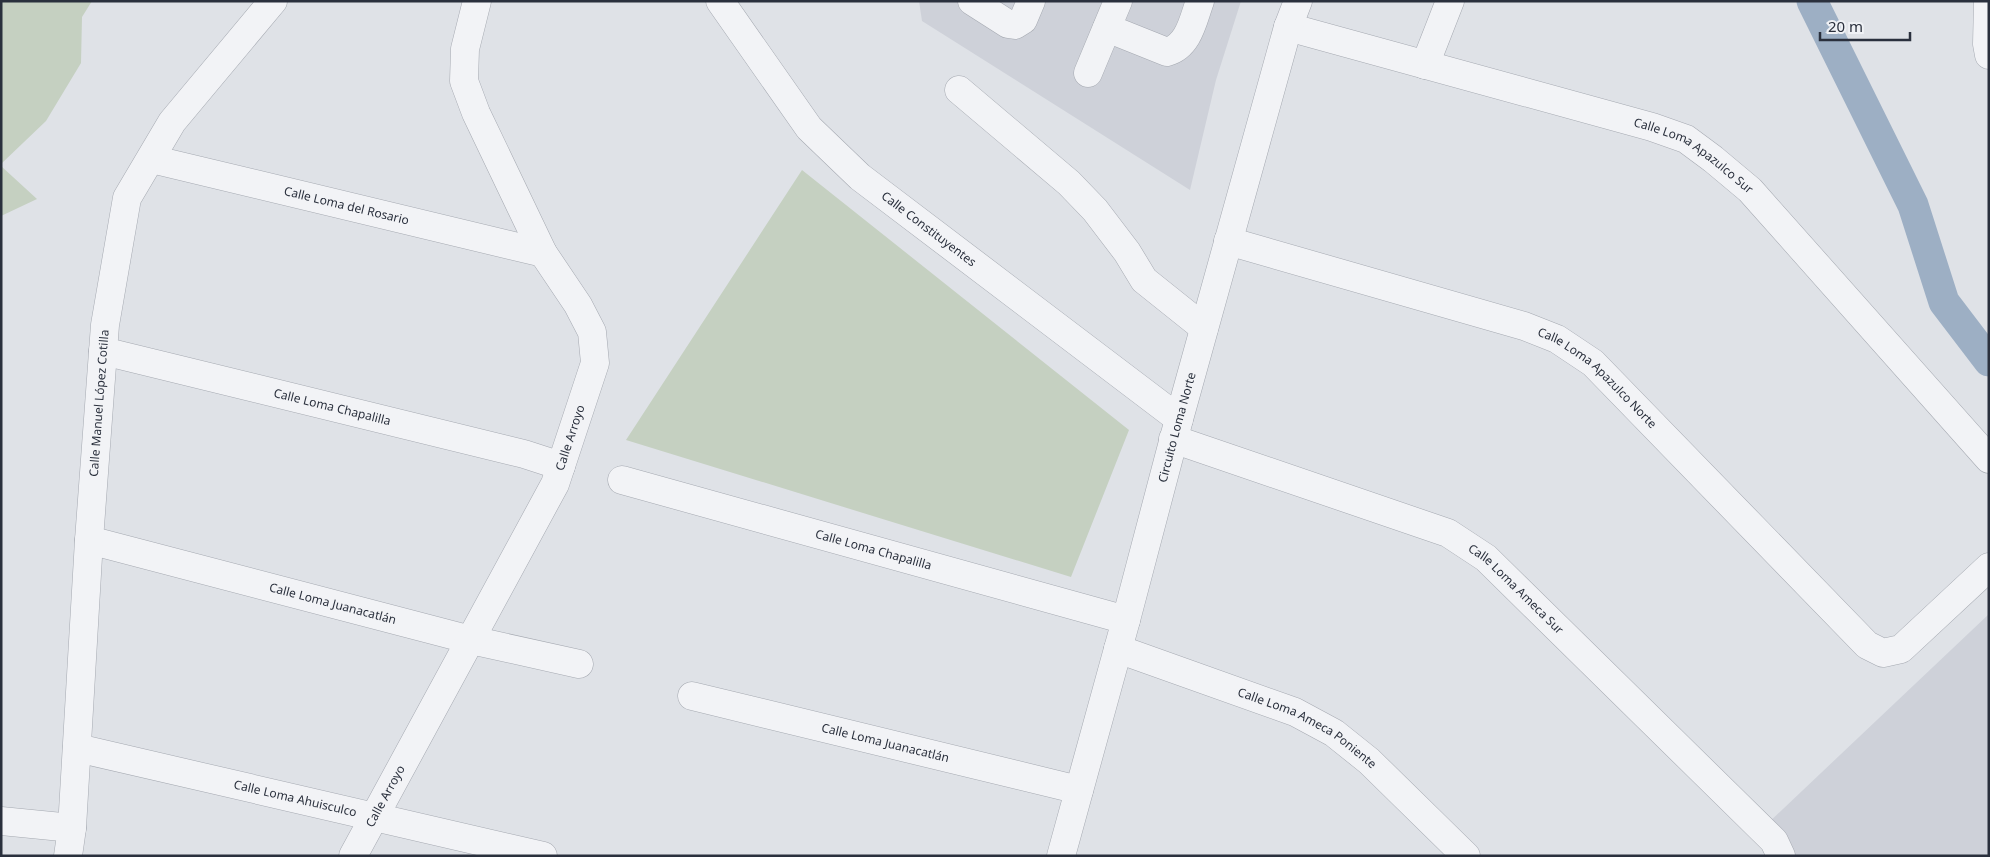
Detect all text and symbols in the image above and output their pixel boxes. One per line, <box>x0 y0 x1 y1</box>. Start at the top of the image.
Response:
scale bar <box>1820 10 1910 42</box>
text: 20 m <box>1828 16 1863 36</box>
street label: Calle Loma Apazulco Sur <box>1632 113 1757 197</box>
street label: Calle Loma del Rosario <box>282 182 411 229</box>
street label: Calle Constituyentes <box>878 187 980 270</box>
street label: Calle Loma Apazulco Norte <box>1535 323 1661 432</box>
street label: Calle Manuel López Cotilla <box>85 329 113 477</box>
street label: Circuito Loma Norte <box>1154 370 1200 484</box>
street label: Calle Loma Chapalilla <box>272 384 393 429</box>
street label: Calle Arroyo <box>551 403 589 473</box>
street label: Calle Loma Chapalilla <box>813 525 934 574</box>
street label: Calle Loma Ameca Sur <box>1465 540 1568 638</box>
street label: Calle Loma Juanacatlán <box>267 579 398 628</box>
street label: Calle Loma Ameca Poniente <box>1236 683 1381 772</box>
street label: Calle Loma Juanacatlán <box>820 719 951 766</box>
street label: Calle Arroyo <box>361 762 409 830</box>
street label: Calle Loma Ahuisculco <box>232 776 359 821</box>

